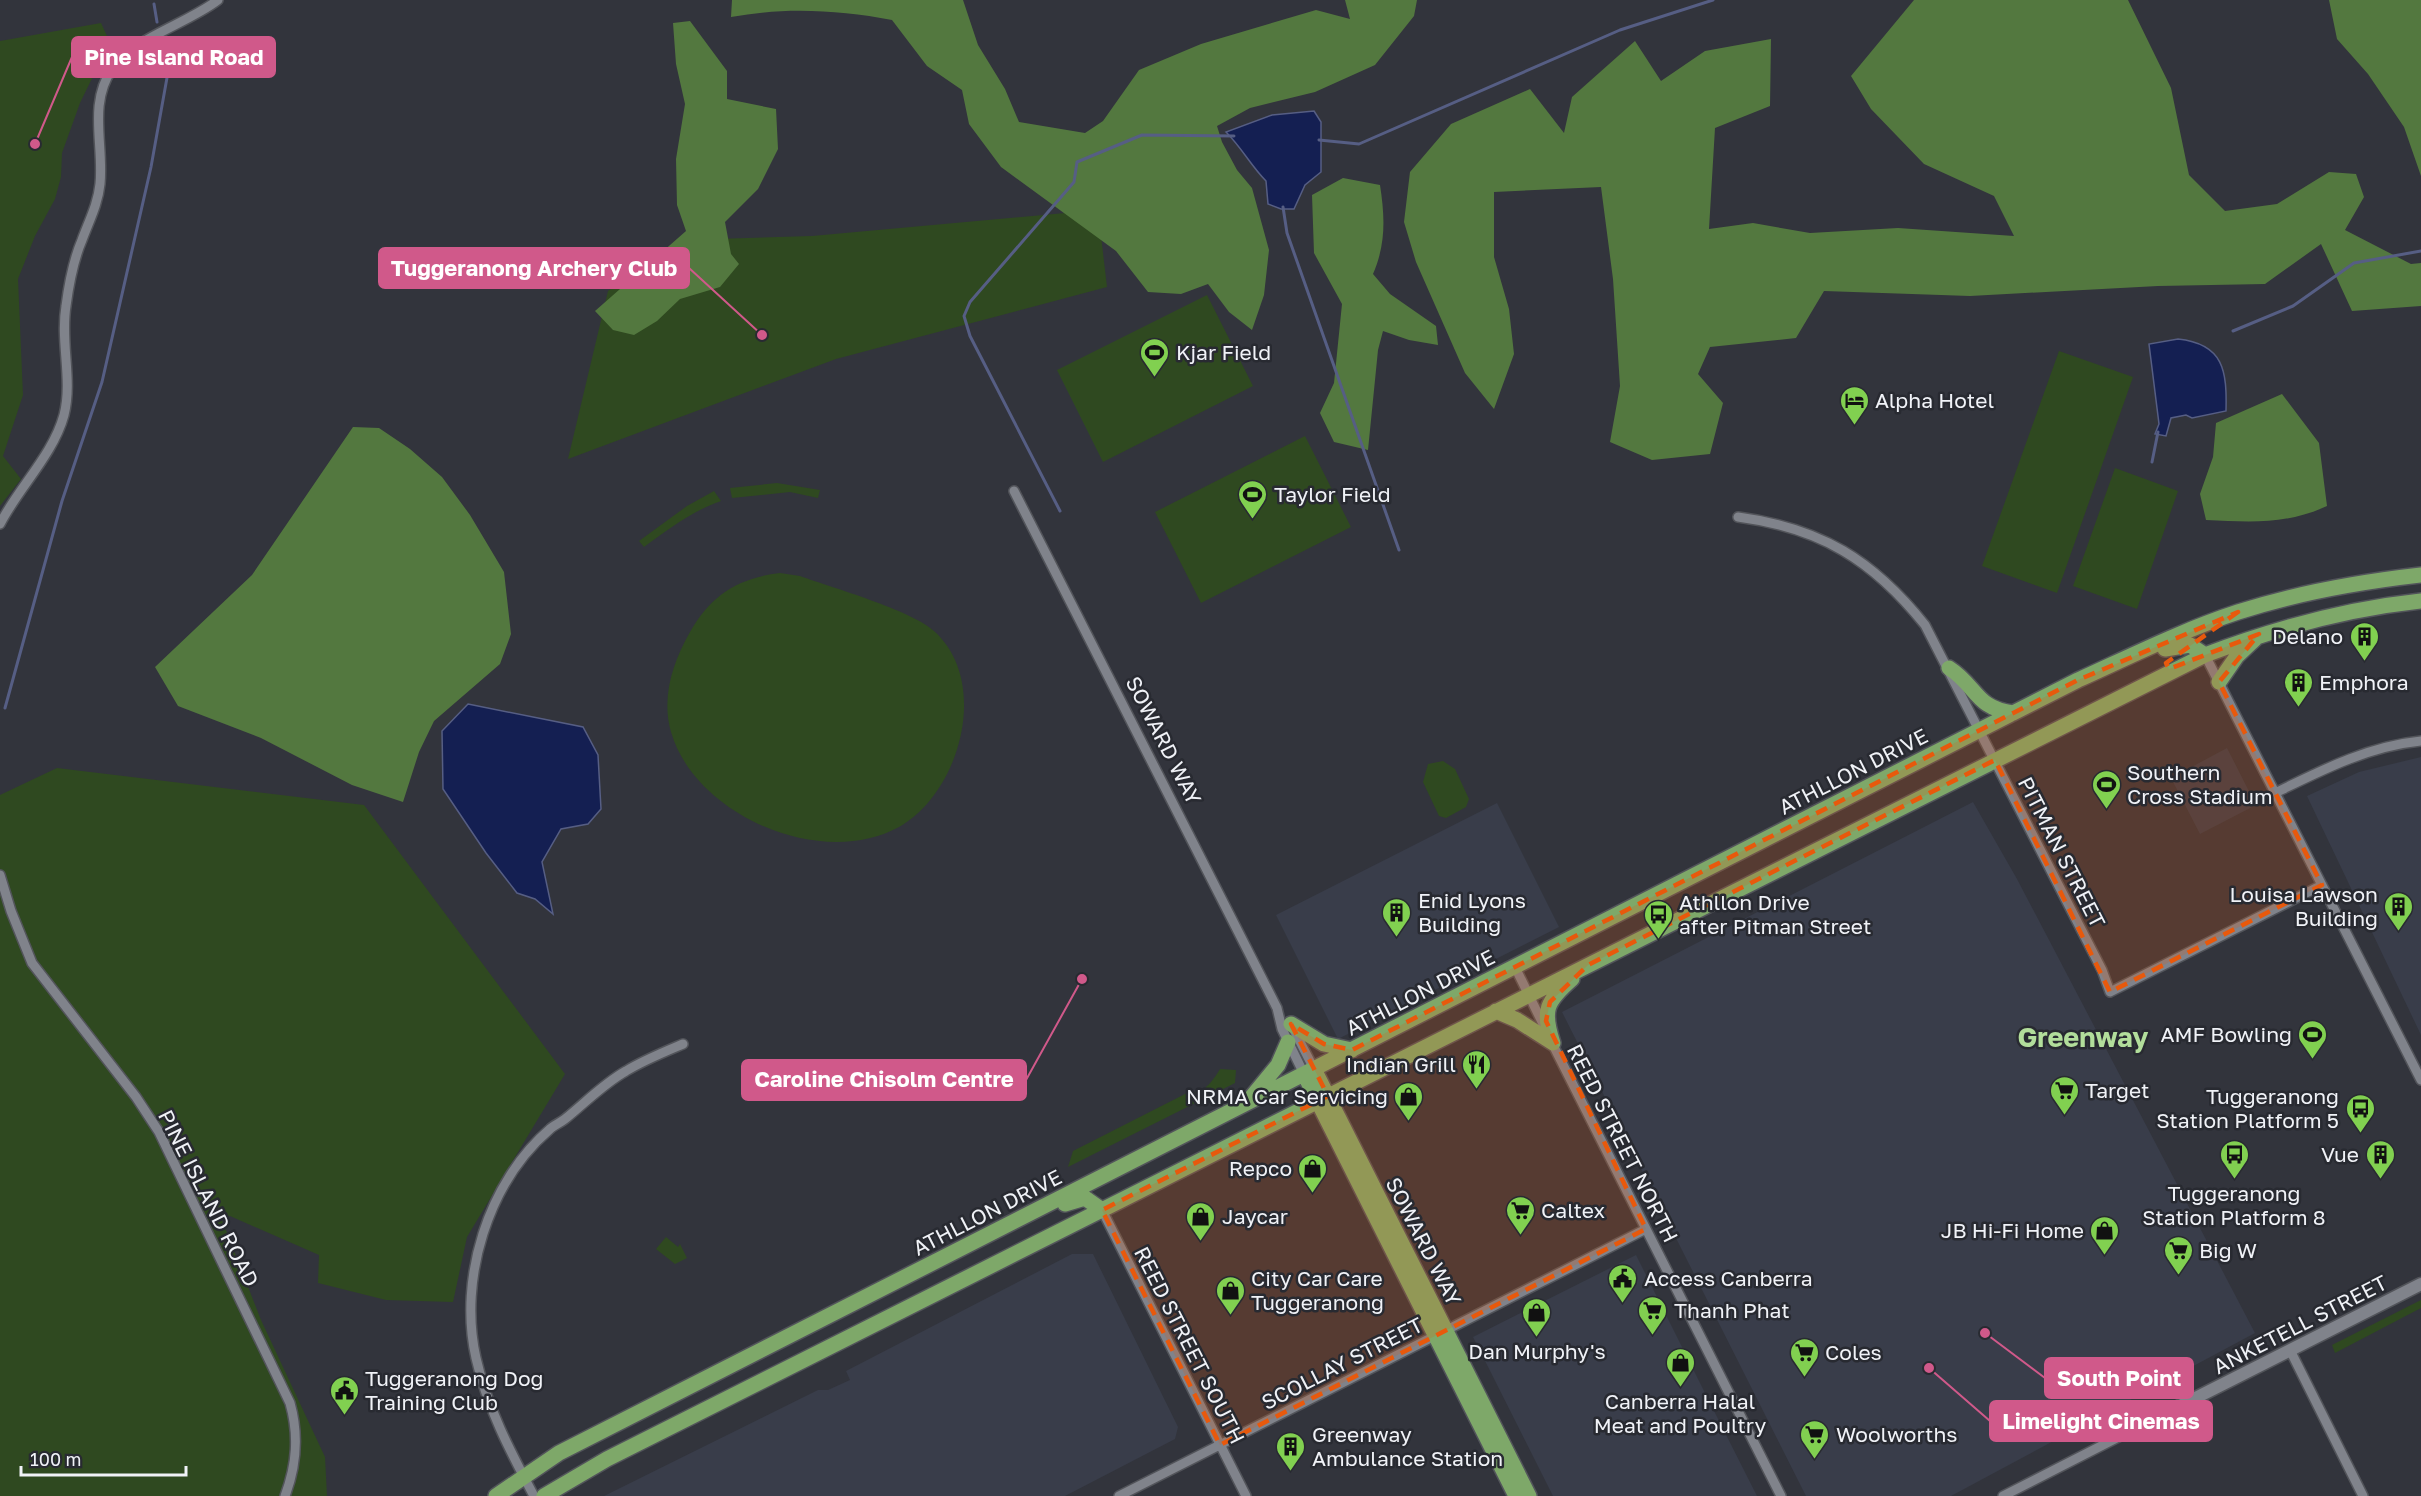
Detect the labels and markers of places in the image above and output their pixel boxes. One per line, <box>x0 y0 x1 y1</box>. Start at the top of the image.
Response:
callout: Pine Island Road <box>72 37 275 77</box>
callout: Tuggeranong Archery Club <box>379 248 689 288</box>
sports icon: Kjar Field <box>1139 336 1171 378</box>
place label: Kjar Field <box>1176 339 1271 365</box>
hotel icon: Alpha Hotel <box>1838 384 1870 426</box>
place label: Alpha Hotel <box>1875 387 1994 413</box>
sports icon: Taylor Field <box>1237 478 1269 520</box>
place label: Taylor Field <box>1274 481 1391 507</box>
building icon: Delano <box>2348 620 2380 662</box>
place label: Delano <box>2272 623 2343 649</box>
building icon: Emphora <box>2282 666 2314 708</box>
place label: Emphora <box>2319 669 2409 695</box>
place label: Southern Cross Stadium <box>2127 759 2273 809</box>
sports icon: Southern Cross Stadium <box>2090 768 2122 810</box>
place label: Louisa Lawson Building <box>2230 881 2378 931</box>
place label: Enid Lyons Building <box>1418 887 1526 937</box>
place label: Athllon Drive after Pitman Street <box>1679 889 1871 939</box>
building icon: Louisa Lawson Building <box>2383 890 2415 932</box>
building icon: Enid Lyons Building <box>1381 896 1413 938</box>
bus stop icon: Athllon Drive after Pitman Street <box>1642 898 1674 940</box>
sports icon: AMF Bowling <box>2297 1018 2329 1060</box>
place label: AMF Bowling <box>2160 1021 2292 1047</box>
restaurant icon: Indian Grill <box>1461 1048 1493 1090</box>
place label: Indian Grill <box>1346 1051 1456 1077</box>
callout: Caroline Chisolm Centre <box>742 1060 1026 1100</box>
supermarket icon: Target <box>2048 1074 2080 1116</box>
place label: Target <box>2085 1077 2149 1103</box>
shop icon: NRMA Car Servicing <box>1393 1080 1425 1122</box>
place label: NRMA Car Servicing <box>1186 1083 1388 1109</box>
place label: Tuggeranong Station Platform 5 <box>2156 1083 2339 1133</box>
bus stop icon: Tuggeranong Station Platform 5 <box>2344 1092 2376 1134</box>
bus stop icon: Tuggeranong Station Platform 8 <box>2218 1138 2250 1180</box>
building icon: Vue <box>2364 1138 2396 1180</box>
place label: Vue <box>2321 1141 2359 1167</box>
shop icon: Repco <box>1297 1152 1329 1194</box>
place label: Repco <box>1229 1155 1292 1181</box>
place label: Tuggeranong Station Platform 8 <box>2142 1180 2326 1230</box>
supermarket icon: Caltex <box>1504 1194 1536 1236</box>
place label: Caltex <box>1541 1197 1606 1223</box>
shop icon: Jaycar <box>1185 1200 1217 1242</box>
place label: Jaycar <box>1222 1203 1288 1229</box>
shop icon: JB Hi-Fi Home <box>2089 1214 2121 1256</box>
place label: JB Hi-Fi Home <box>1941 1217 2084 1243</box>
supermarket icon: Big W <box>2162 1234 2194 1276</box>
place label: Big W <box>2199 1237 2257 1263</box>
public building icon: Access Canberra <box>1607 1262 1639 1304</box>
place label: City Car Care Tuggeranong <box>1251 1265 1384 1315</box>
place label: Access Canberra <box>1644 1265 1813 1291</box>
shop icon: City Car Care Tuggeranong <box>1214 1274 1246 1316</box>
supermarket icon: Thanh Phat <box>1637 1294 1669 1336</box>
shop icon: Dan Murphy's <box>1521 1296 1553 1338</box>
place label: Thanh Phat <box>1674 1297 1790 1323</box>
supermarket icon: Coles <box>1788 1336 1820 1378</box>
place label: Dan Murphy's <box>1468 1338 1606 1364</box>
place label: Coles <box>1825 1339 1882 1365</box>
shop icon: Canberra Halal Meat and Poultry <box>1664 1346 1696 1388</box>
callout: South Point <box>2045 1358 2193 1398</box>
place label: Tuggeranong Dog Training Club <box>365 1365 544 1415</box>
public building icon: Tuggeranong Dog Training Club <box>328 1374 360 1416</box>
place label: Canberra Halal Meat and Poultry <box>1594 1388 1767 1438</box>
callout: Limelight Cinemas <box>1990 1401 2212 1441</box>
supermarket icon: Woolworths <box>1799 1418 1831 1460</box>
place label: Greenway Ambulance Station <box>1312 1421 1503 1471</box>
place label: Woolworths <box>1836 1421 1958 1447</box>
building icon: Greenway Ambulance Station <box>1275 1430 1307 1472</box>

